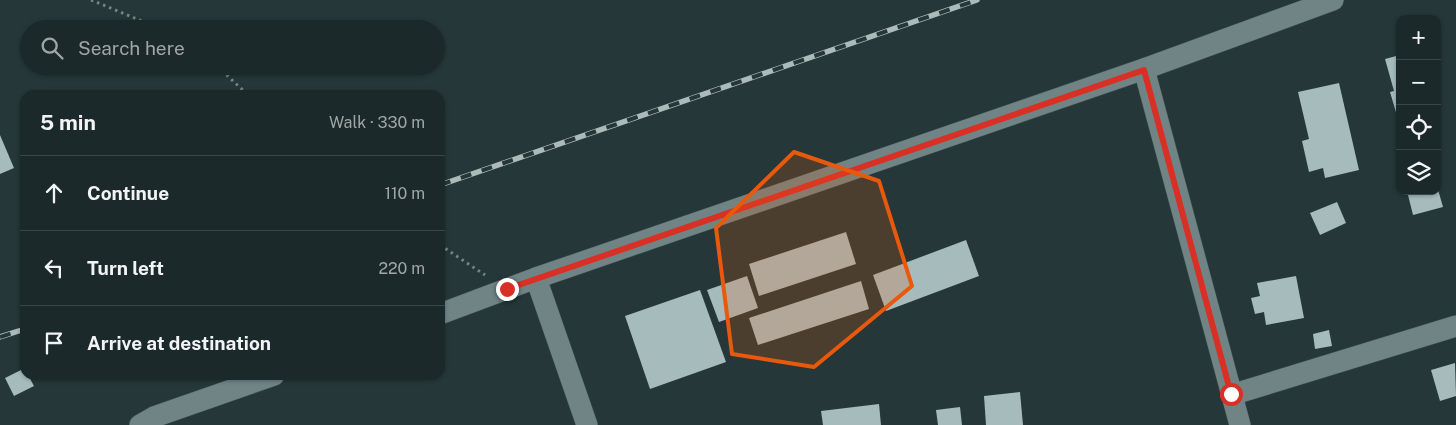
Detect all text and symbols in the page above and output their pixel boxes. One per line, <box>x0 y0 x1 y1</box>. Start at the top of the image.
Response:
map controls <box>1396 15 1441 195</box>
button: + <box>1396 15 1441 60</box>
search box <box>20 20 445 75</box>
icon: search <box>38 34 66 62</box>
text: Search here <box>78 37 185 59</box>
button: − <box>1396 60 1441 105</box>
button: locate <box>1396 105 1441 150</box>
text: 5 min <box>40 110 96 135</box>
text: Walk · 330 m <box>329 113 425 132</box>
button: layers <box>1396 150 1441 195</box>
icon: ahead <box>40 179 68 207</box>
text: Continue <box>87 182 169 204</box>
text: 110 m <box>384 184 425 203</box>
icon: left <box>40 254 68 282</box>
text: Turn left <box>87 257 164 279</box>
text: 220 m <box>378 259 425 278</box>
route end <box>496 278 519 301</box>
icon: arrive <box>40 329 68 357</box>
text: Arrive at destination <box>87 332 271 354</box>
route start <box>1220 383 1243 406</box>

